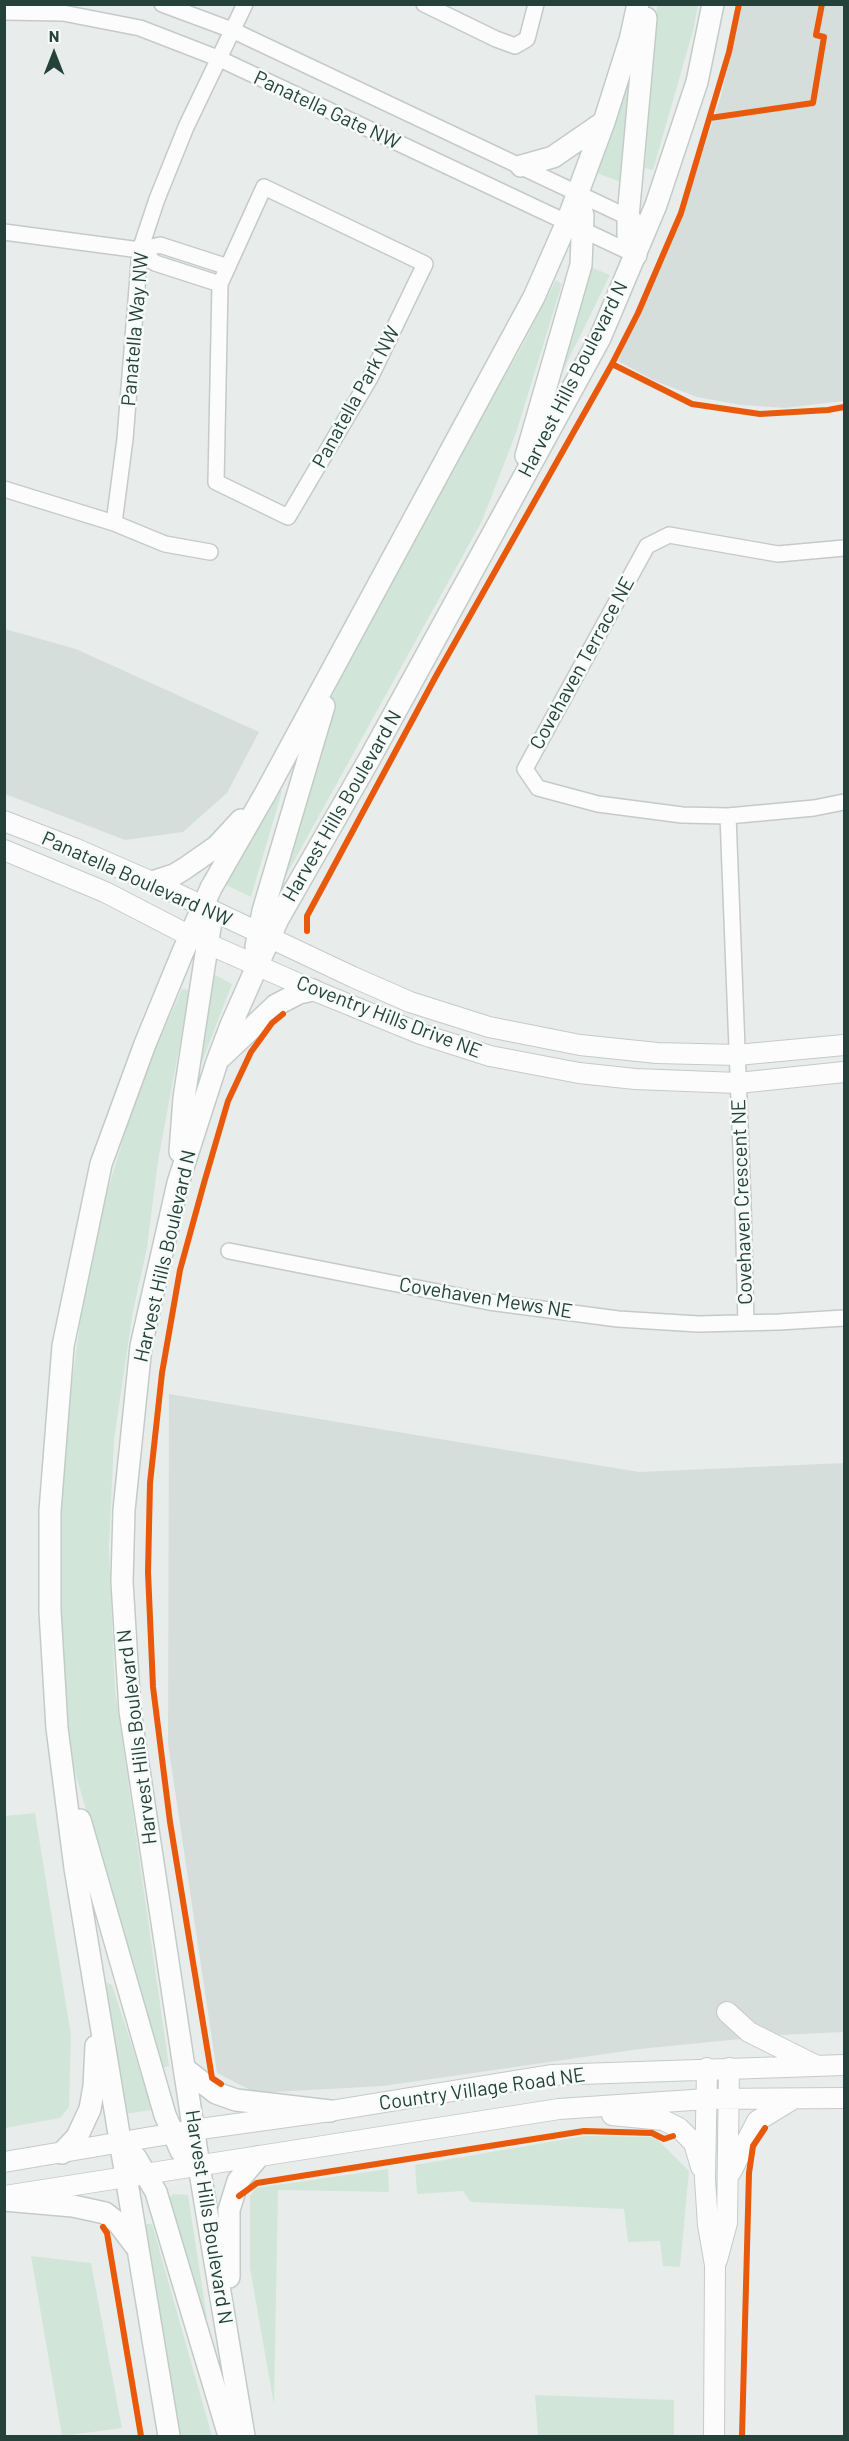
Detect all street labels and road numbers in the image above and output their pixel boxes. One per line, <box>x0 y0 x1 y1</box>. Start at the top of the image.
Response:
street label: Panatella Gate NW <box>250 66 404 154</box>
street label: Panatella Way NW <box>116 251 154 407</box>
street label: Harvest Hills Boulevard N <box>513 277 633 481</box>
street label: Panatella Park NW <box>307 322 405 472</box>
street label: Covehaven Terrace NE <box>525 573 639 753</box>
street label: Harvest Hills Boulevard N <box>277 706 407 906</box>
street label: Panatella Boulevard NW <box>38 826 236 932</box>
street label: Coventry Hills Drive NE <box>293 971 485 1063</box>
street label: Covehaven Crescent NE <box>726 1099 758 1305</box>
street label: Harvest Hills Boulevard N <box>129 1148 201 1364</box>
street label: Covehaven Mews NE <box>398 1272 574 1324</box>
street label: Harvest Hills Boulevard N <box>112 1628 162 1846</box>
street label: Country Village Road NE <box>377 2063 587 2115</box>
street label: Harvest Hills Boulevard N <box>180 2108 238 2326</box>

